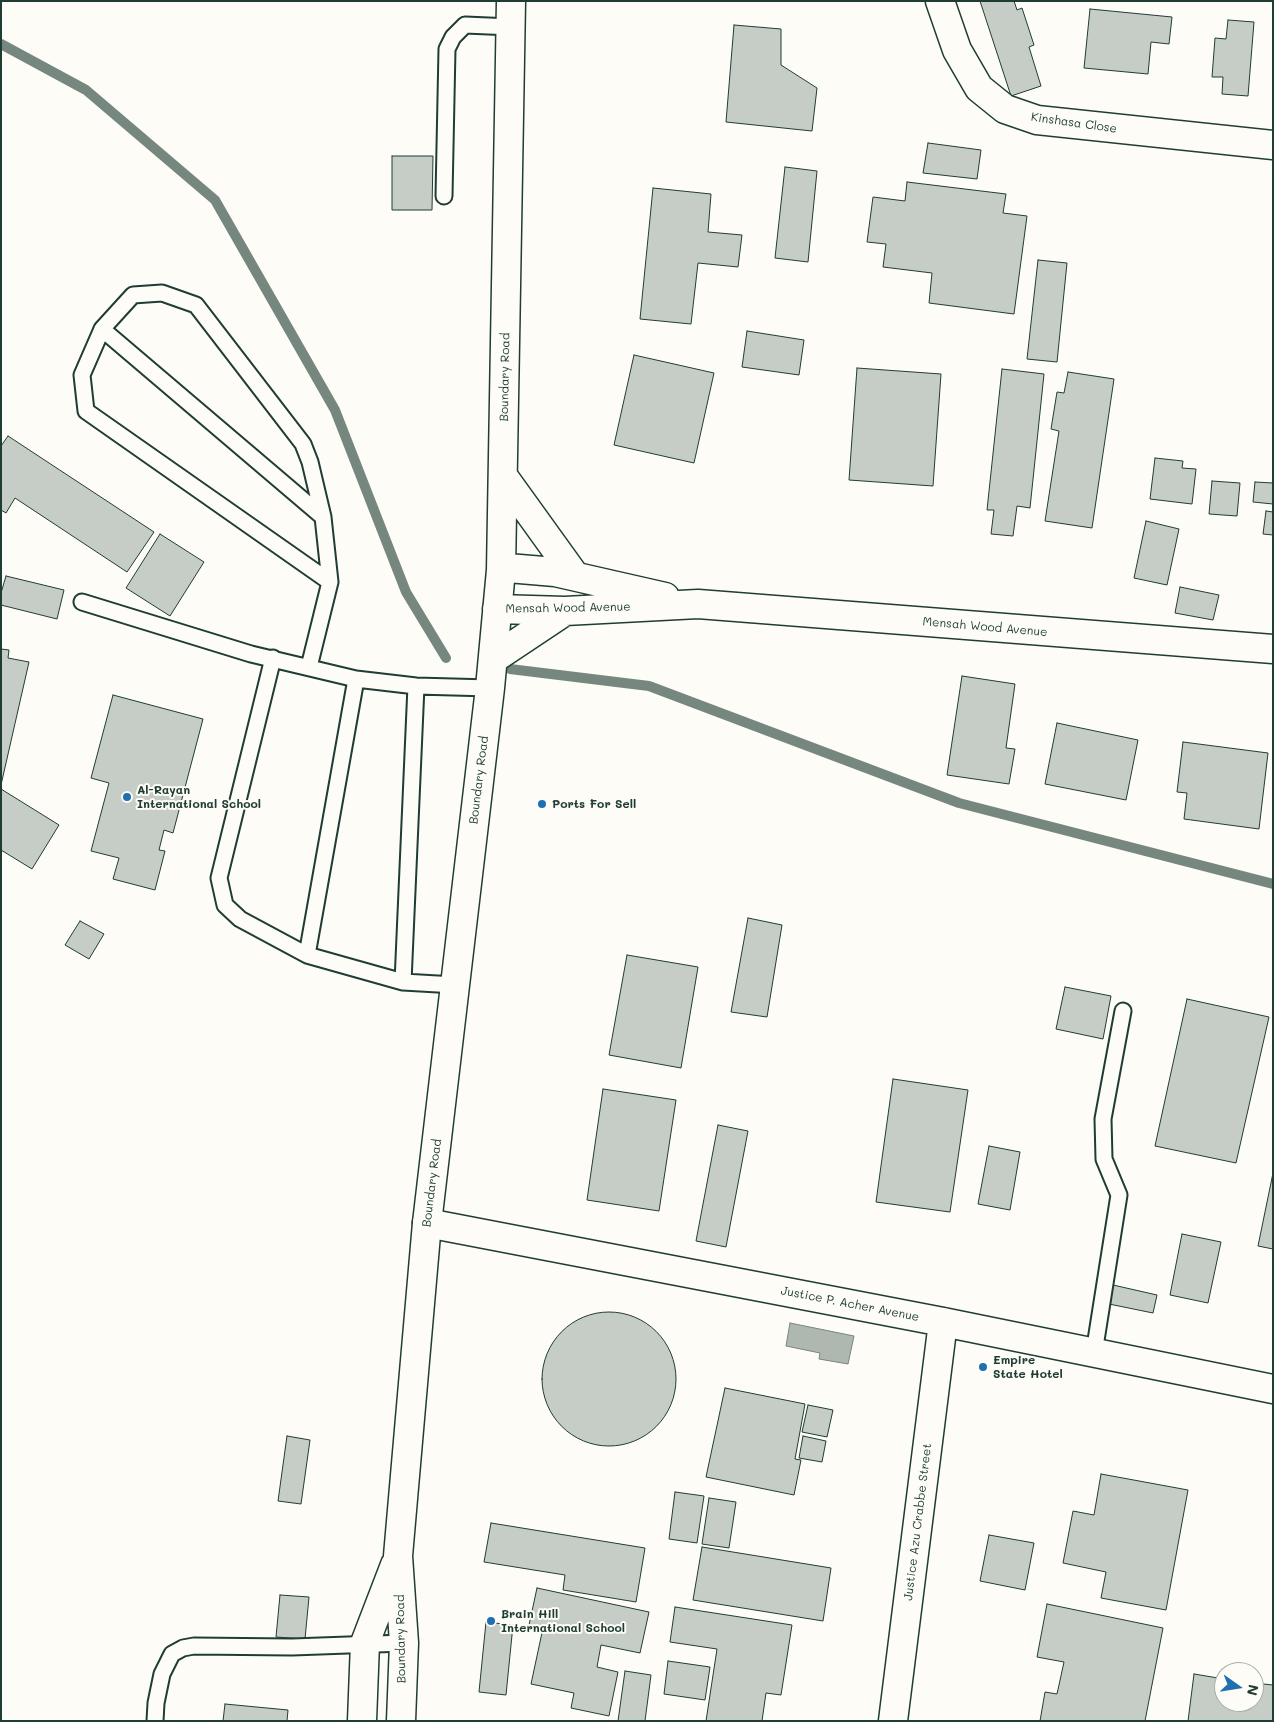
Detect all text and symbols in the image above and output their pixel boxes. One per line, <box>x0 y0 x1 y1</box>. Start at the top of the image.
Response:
street label: Kinshasa Close <box>1030 110 1118 136</box>
street label: Boundary Road <box>497 332 513 422</box>
street label: Mensah Wood Avenue <box>505 600 631 616</box>
street label: Mensah Wood Avenue <box>922 614 1048 640</box>
street label: Boundary Road <box>466 735 492 825</box>
place label: Al-Rayan International School <box>137 783 261 811</box>
marker: Al-Rayan International School <box>121 791 133 803</box>
place label: Ports For Sell <box>552 797 636 811</box>
marker: Ports For Sell <box>536 798 548 810</box>
street label: Boundary Road <box>419 1138 445 1228</box>
street label: Justice P. Acher Avenue <box>780 1284 920 1324</box>
place label: Empire State Hotel <box>993 1353 1063 1381</box>
marker: Empire State Hotel <box>977 1361 989 1373</box>
street label: Justice Azu Crabbe Street <box>901 1442 935 1602</box>
street label: Boundary Road <box>393 1594 409 1684</box>
place label: Brain Hill International School <box>501 1607 625 1635</box>
marker: Brain Hill International School <box>485 1615 497 1627</box>
north arrow <box>1214 1662 1264 1712</box>
text: N <box>1243 1683 1264 1698</box>

